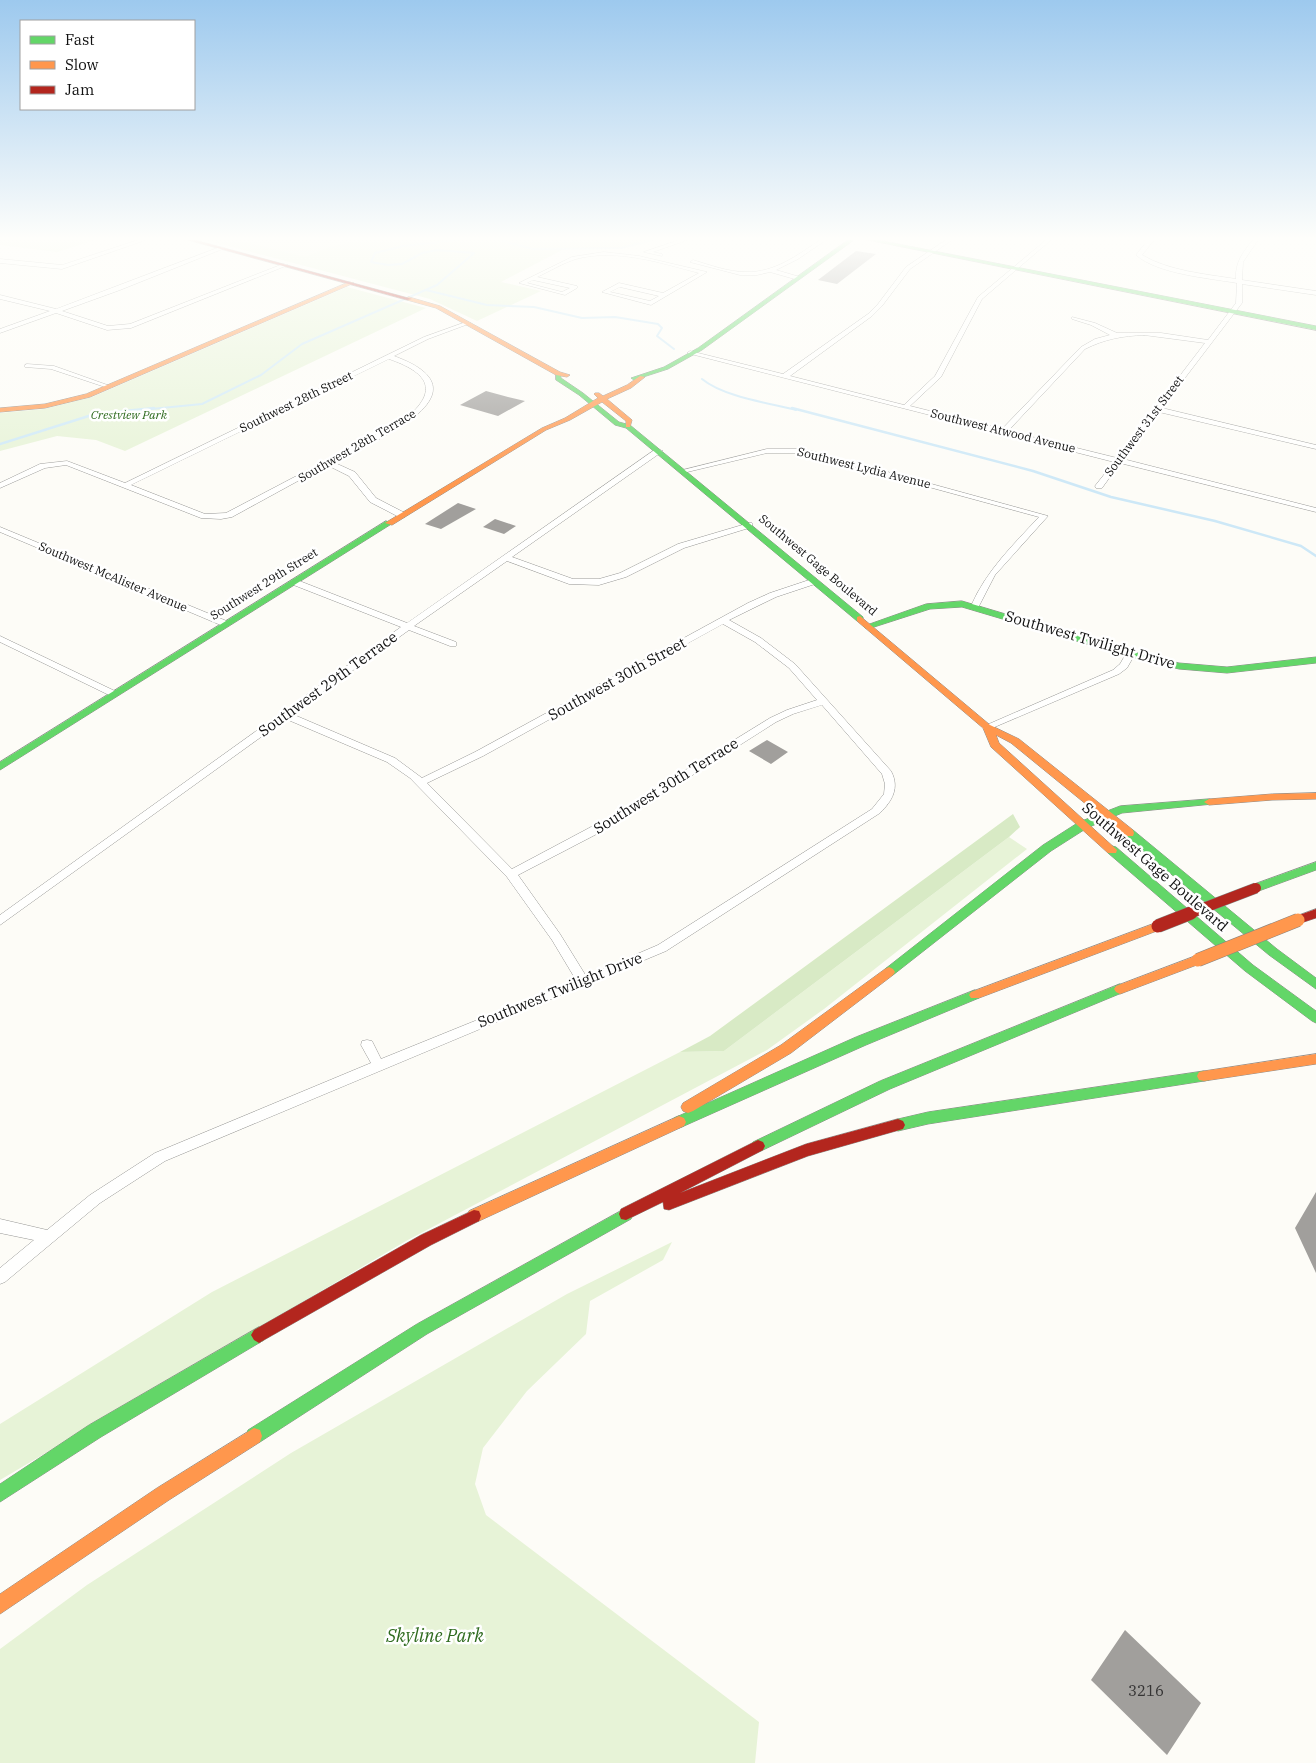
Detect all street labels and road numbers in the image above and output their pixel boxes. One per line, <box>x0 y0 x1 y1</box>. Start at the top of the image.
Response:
street label: Southwest 28th Street <box>237 368 355 435</box>
street label: Southwest 31st Street <box>1101 372 1186 479</box>
street label: Southwest Atwood Avenue <box>929 405 1077 456</box>
street label: Southwest 28th Terrace <box>295 406 418 485</box>
street label: Southwest Lydia Avenue <box>796 444 932 491</box>
street label: Southwest Gage Boulevard <box>756 511 881 619</box>
street label: Southwest McAlister Avenue <box>36 538 190 615</box>
street label: Southwest 29th Street <box>207 544 320 623</box>
street label: Southwest Twilight Drive <box>1003 606 1177 673</box>
street label: Southwest 29th Terrace <box>255 627 401 740</box>
street label: Southwest 30th Street <box>544 633 689 724</box>
street label: Southwest 30th Terrace <box>590 733 742 838</box>
street label: Southwest Gage Boulevard <box>1078 798 1232 935</box>
street label: Southwest Twilight Drive <box>475 948 645 1031</box>

